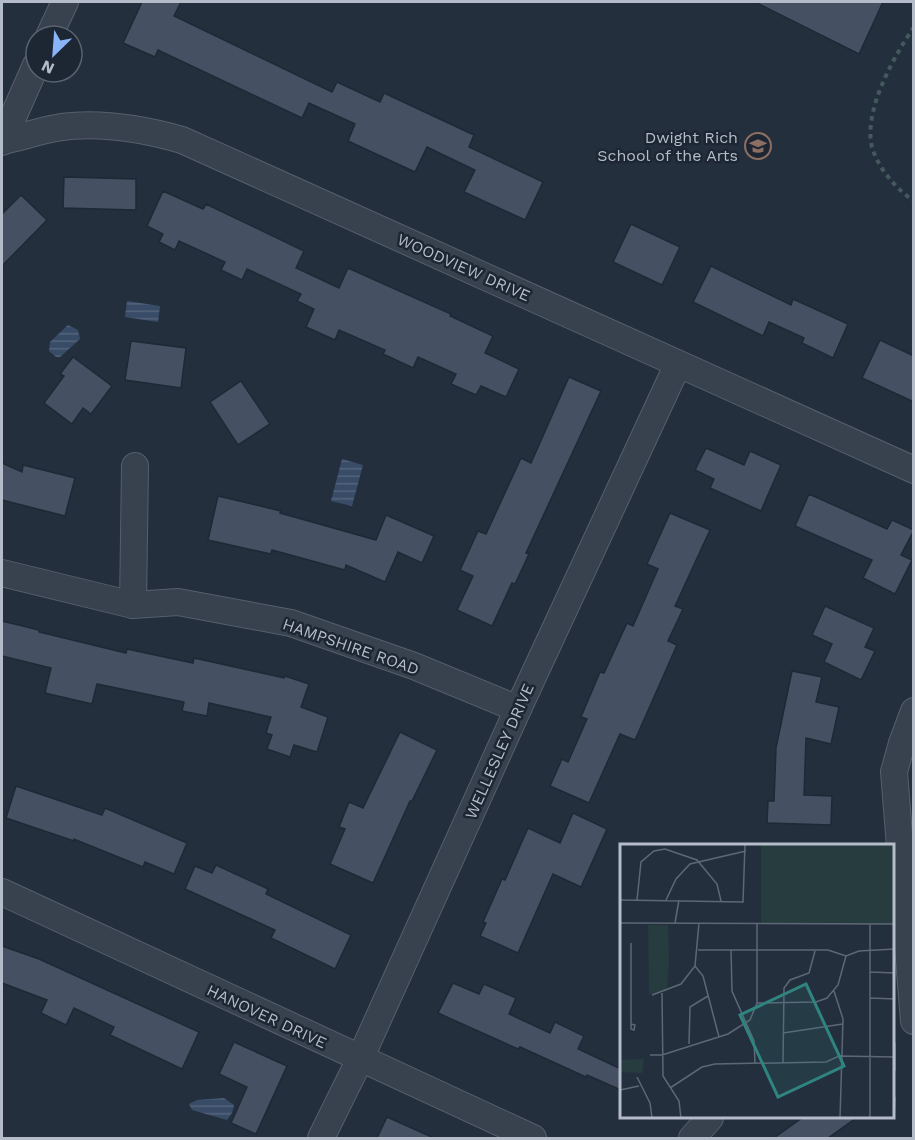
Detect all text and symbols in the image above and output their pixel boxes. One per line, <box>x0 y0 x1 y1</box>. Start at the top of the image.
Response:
north arrow <box>24 24 84 84</box>
text: N <box>38 56 57 78</box>
place label: Dwight Rich School of the Arts <box>597 128 738 165</box>
school or university icon: Dwight Rich School of the Arts <box>743 131 773 161</box>
street label: WOODVIEW DRIVE <box>394 230 533 305</box>
street label: HAMPSHIRE ROAD <box>280 614 422 679</box>
street label: WELLESLEY DRIVE <box>461 680 538 822</box>
inset map <box>620 844 894 1119</box>
street label: HANOVER DRIVE <box>204 980 330 1053</box>

